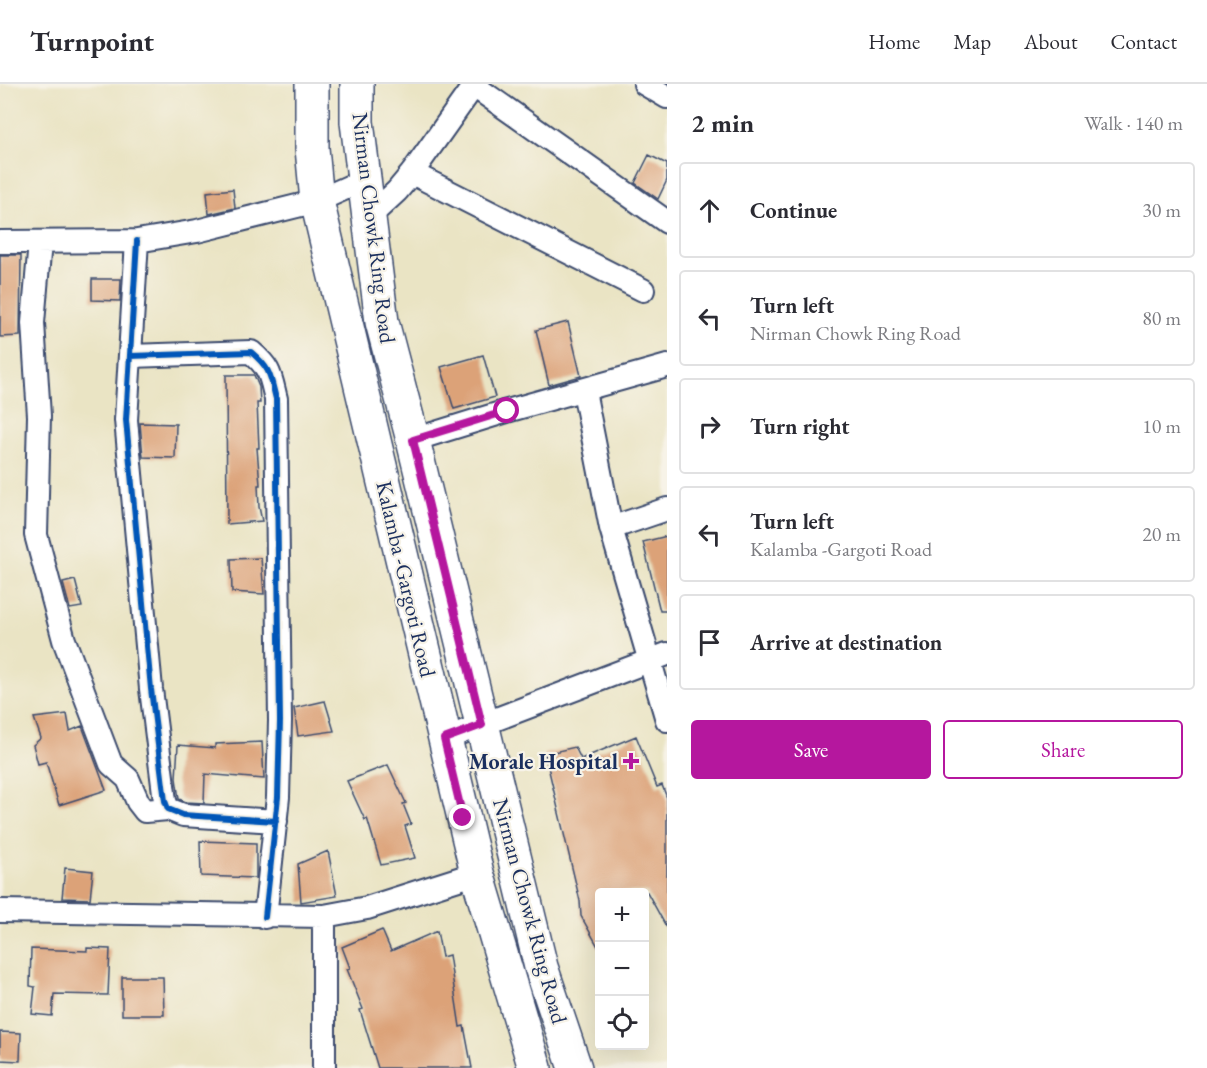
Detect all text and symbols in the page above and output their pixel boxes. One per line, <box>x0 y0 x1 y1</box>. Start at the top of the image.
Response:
text: Turnpoint <box>30 23 154 59</box>
text: Home <box>868 28 920 55</box>
text: Map <box>953 28 991 55</box>
text: About <box>1024 28 1077 55</box>
text: Contact <box>1110 28 1177 55</box>
text: 2 min <box>691 106 754 140</box>
text: Walk · 140 m <box>1084 110 1183 136</box>
street label: Nirman Chowk Ring Road <box>345 111 403 346</box>
icon: ahead <box>693 194 726 227</box>
text: Continue <box>750 196 837 225</box>
text: 30 m <box>1142 197 1181 223</box>
text: Turn left <box>750 291 834 320</box>
icon: left <box>693 302 726 335</box>
text: 80 m <box>1142 305 1181 331</box>
text: Nirman Chowk Ring Road <box>750 320 961 346</box>
route start <box>493 397 519 423</box>
icon: right <box>693 410 726 443</box>
text: Turn right <box>750 412 849 441</box>
text: 10 m <box>1142 413 1181 439</box>
street label: Kalamba -Gargoti Road <box>369 478 443 681</box>
text: Turn left <box>750 507 834 536</box>
icon: left <box>693 518 726 551</box>
text: 20 m <box>1142 521 1181 547</box>
text: Kalamba -Gargoti Road <box>750 536 932 562</box>
icon: arrive <box>693 626 726 659</box>
text: Arrive at destination <box>750 628 942 657</box>
button: Save <box>691 720 931 779</box>
button: Share <box>943 720 1183 779</box>
place label: Morale Hospital <box>469 747 618 776</box>
marker: Morale Hospital <box>622 752 640 770</box>
street label: Nirman Chowk Ring Road <box>486 795 574 1028</box>
route end <box>449 804 475 830</box>
map controls <box>595 888 649 1050</box>
button: + <box>595 888 649 942</box>
button: − <box>595 942 649 996</box>
button: locate <box>595 996 649 1050</box>

